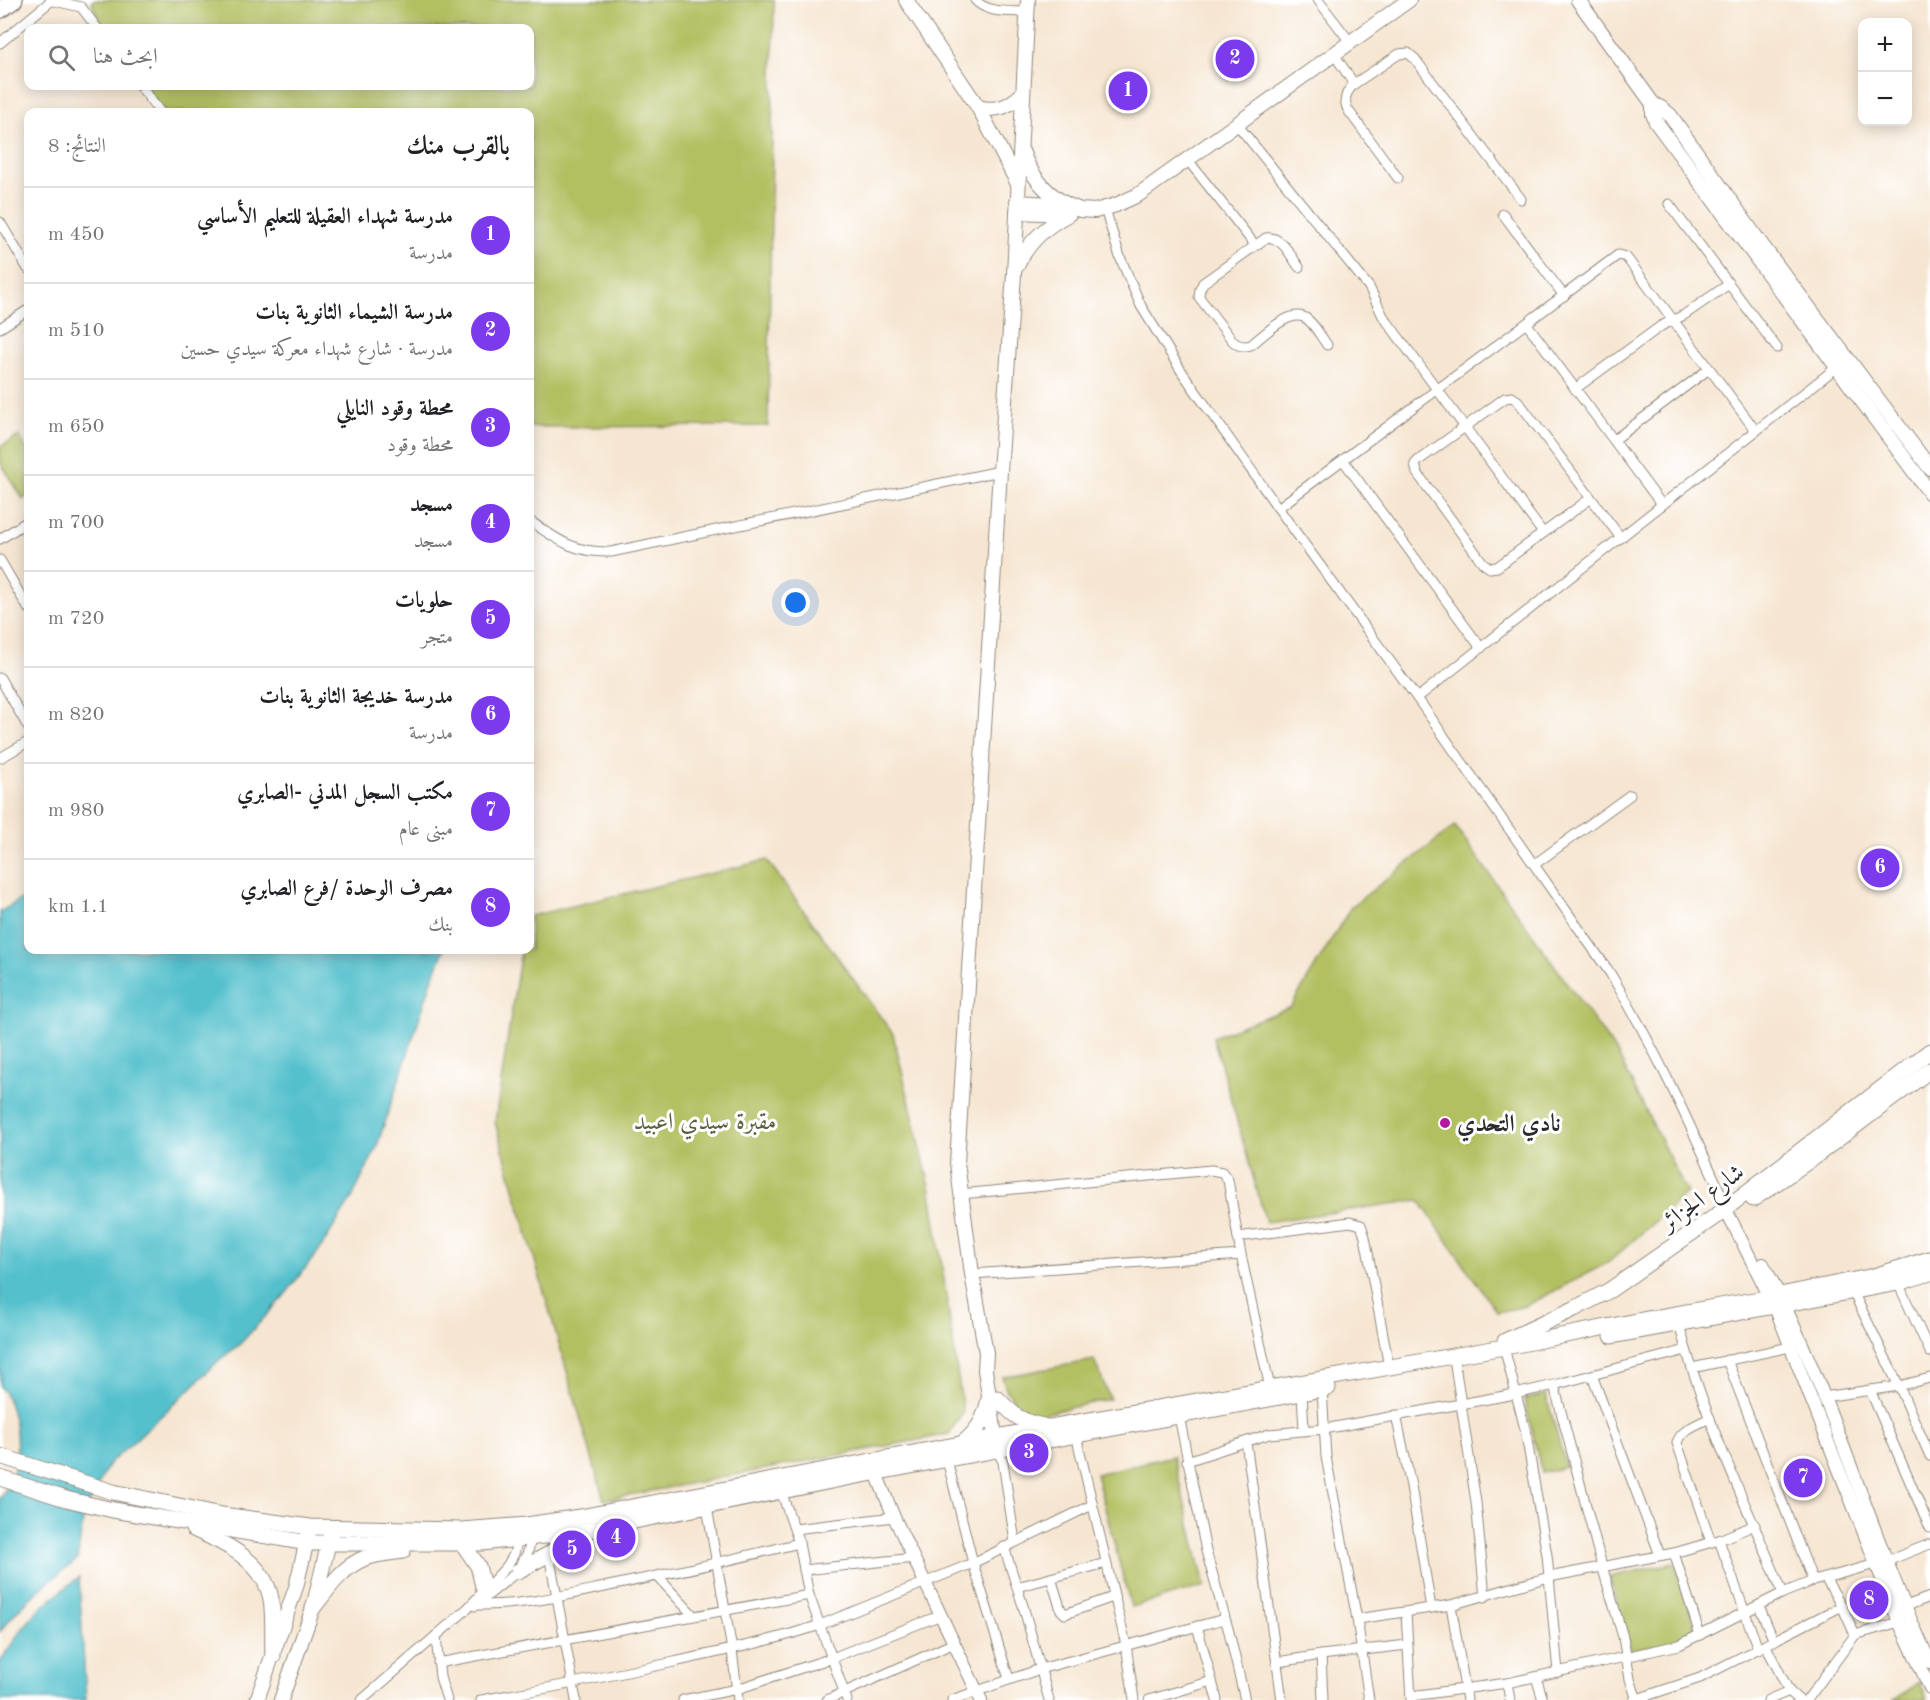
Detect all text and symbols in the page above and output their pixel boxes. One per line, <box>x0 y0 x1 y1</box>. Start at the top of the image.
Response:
map controls <box>1858 18 1912 126</box>
button: + <box>1858 18 1912 72</box>
search box <box>24 24 534 90</box>
pin: 2 <box>1216 36 1254 82</box>
icon: search <box>45 41 78 74</box>
text: ابحث هنا <box>93 46 158 68</box>
pin: 1 <box>1108 68 1148 113</box>
button: − <box>1858 72 1912 126</box>
text: بالقرب منك <box>407 134 510 160</box>
text: النتائج: 8 <box>48 137 106 157</box>
text: مدرسة شهداء العقيلة للتعليم الأساسي <box>197 206 453 228</box>
text: 450 m <box>48 225 104 245</box>
text: 1 <box>485 225 496 245</box>
text: مدرسة <box>409 244 453 264</box>
text: مدرسة الشيماء الثانوية بنات <box>255 302 453 324</box>
text: 510 m <box>48 321 104 341</box>
text: 2 <box>485 321 496 341</box>
text: مدرسة · شارع شهداء معركة سيدي حسين <box>181 340 453 360</box>
text: محطة وقود النايلي <box>336 398 453 420</box>
text: 650 m <box>48 417 104 437</box>
text: 3 <box>485 417 496 437</box>
text: محطة وقود <box>387 436 453 456</box>
text: مسجد <box>410 494 453 516</box>
text: 700 m <box>48 513 104 533</box>
text: 4 <box>485 513 496 533</box>
text: مسجد <box>414 532 453 552</box>
your location <box>781 588 810 617</box>
text: حلويات <box>395 590 453 612</box>
text: 720 m <box>48 609 104 629</box>
text: 5 <box>485 609 496 629</box>
text: متجر <box>421 628 453 648</box>
text: مدرسة خديجة الثانوية بنات <box>259 686 453 708</box>
text: 820 m <box>48 705 104 725</box>
text: 6 <box>485 705 496 725</box>
text: مدرسة <box>409 724 453 744</box>
text: مكتب السجل المدني -الصابري <box>237 782 453 804</box>
text: 980 m <box>48 801 104 821</box>
text: 7 <box>485 801 496 821</box>
text: مبنى عام <box>399 820 453 840</box>
pin: 6 <box>1860 846 1900 890</box>
text: مصرف الوحدة /فرع الصابري <box>240 878 453 900</box>
text: 1.1 km <box>48 897 109 917</box>
text: 8 <box>485 897 496 917</box>
text: بنك <box>428 916 453 936</box>
park label: مقبرة سيدي اعبيد <box>634 1111 776 1140</box>
place label: نادي التحدي <box>1457 1112 1561 1142</box>
marker: نادي التحدي <box>1438 1116 1452 1130</box>
street label: شارع الجزائر <box>1655 1161 1753 1243</box>
pin: 3 <box>1010 1430 1048 1476</box>
pin: 7 <box>1784 1456 1822 1500</box>
pin: 4 <box>596 1516 636 1560</box>
pin: 5 <box>552 1528 592 1572</box>
pin: 8 <box>1850 1578 1888 1622</box>

